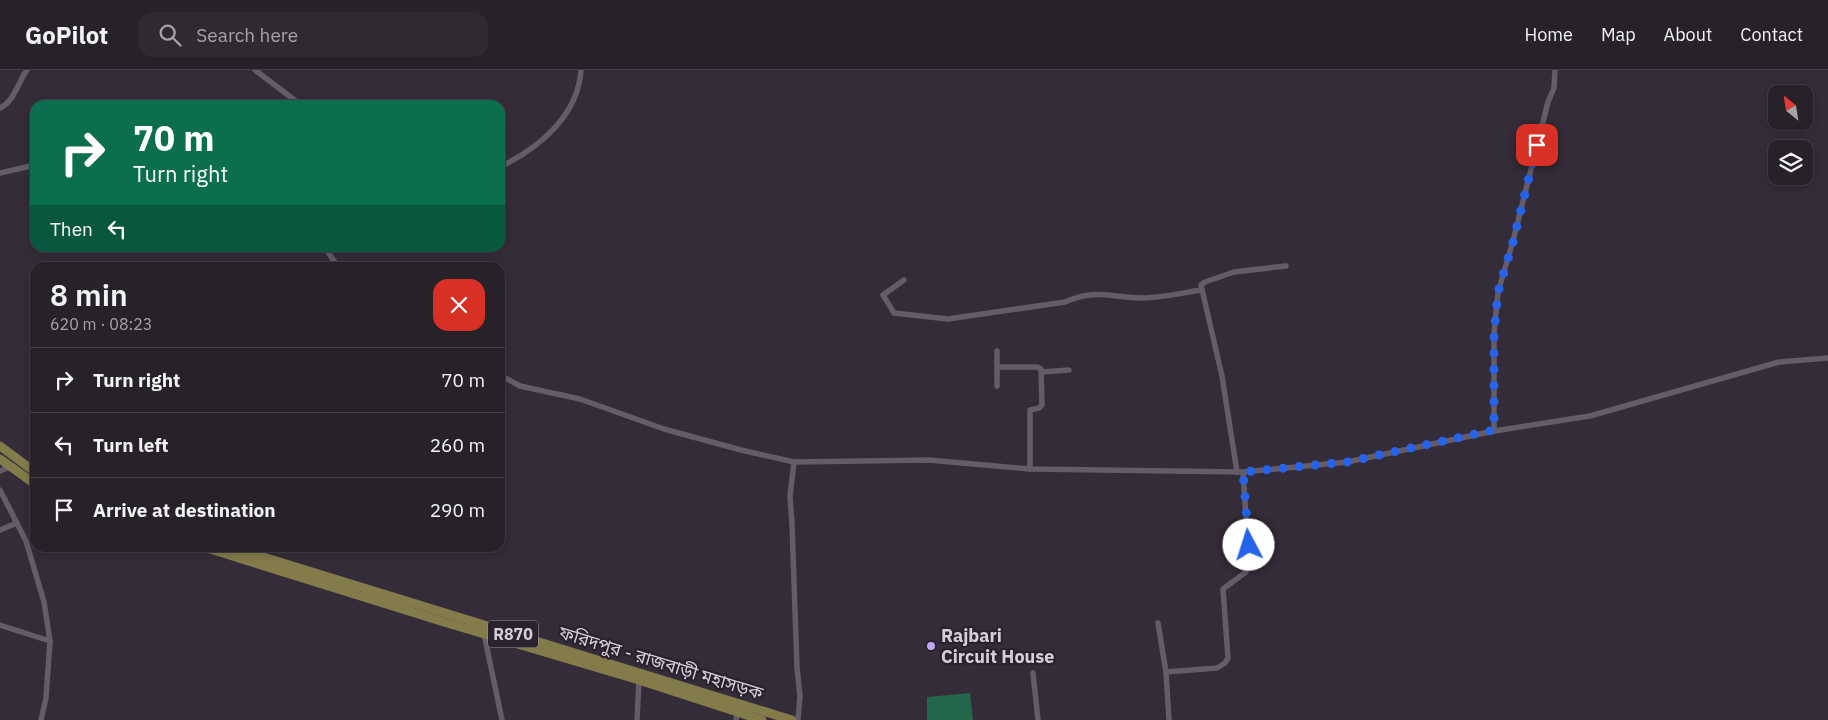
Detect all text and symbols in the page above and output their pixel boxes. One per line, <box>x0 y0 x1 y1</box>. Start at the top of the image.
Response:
search box <box>138 12 488 57</box>
text: GoPilot <box>25 19 108 51</box>
icon: search <box>156 21 184 49</box>
text: Search here <box>196 23 298 47</box>
text: Home <box>1525 23 1573 46</box>
text: Map <box>1601 23 1636 46</box>
text: About <box>1664 23 1712 46</box>
text: Contact <box>1740 23 1803 46</box>
north arrow <box>1768 85 1812 130</box>
map controls <box>1768 85 1813 185</box>
text: 70 m <box>133 115 215 161</box>
icon: right <box>50 120 115 185</box>
pin <box>1516 124 1558 166</box>
icon: arrive <box>1523 131 1551 159</box>
button: layers <box>1768 140 1813 185</box>
text: Turn right <box>133 159 228 188</box>
icon: left <box>103 215 131 243</box>
text: Then <box>50 217 93 241</box>
text: 8 min <box>50 275 128 314</box>
button: close <box>433 279 485 331</box>
text: 620 m · 08:23 <box>50 314 152 334</box>
icon: right <box>50 366 78 394</box>
text: Turn right <box>93 368 180 392</box>
text: 70 m <box>441 368 485 392</box>
icon: left <box>50 431 78 459</box>
text: Turn left <box>93 433 169 457</box>
text: 260 m <box>430 433 485 457</box>
icon: arrive <box>50 496 78 524</box>
text: Arrive at destination <box>93 498 276 522</box>
text: 290 m <box>430 498 485 522</box>
position arrow <box>1222 518 1274 570</box>
road number: R870 <box>488 620 538 648</box>
street label: ফরিদপুর - রাজবাড়ী মহাসড়ক <box>555 620 766 705</box>
place label: Rajbari Circuit House <box>941 624 1054 668</box>
marker: Rajbari Circuit House <box>925 640 937 652</box>

